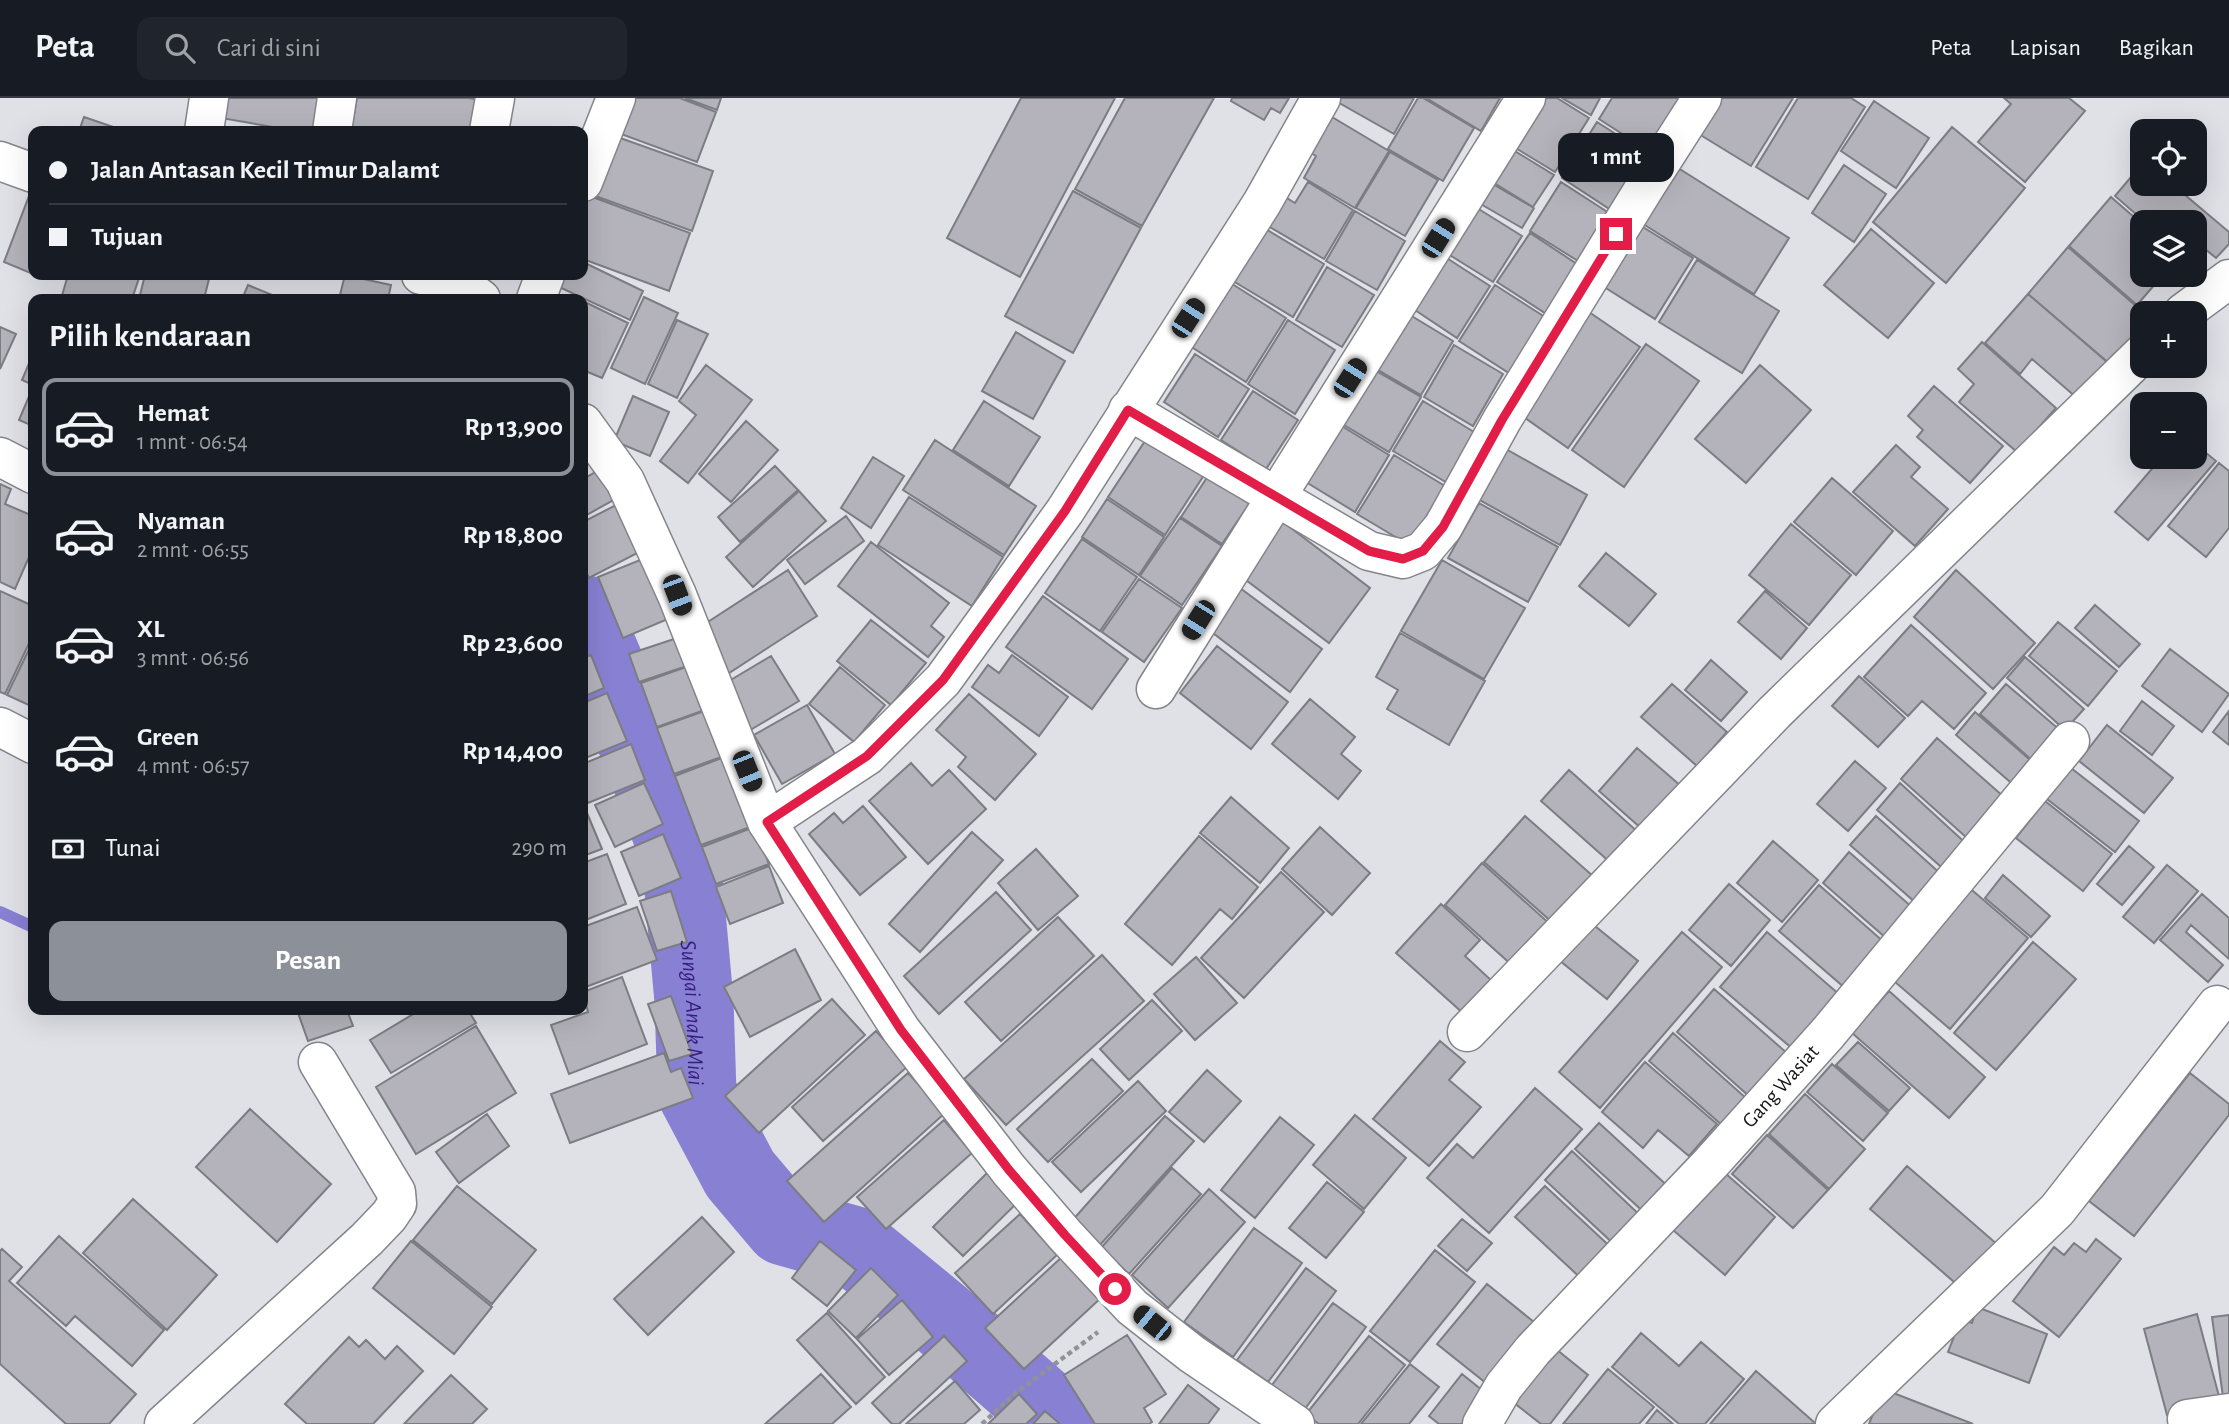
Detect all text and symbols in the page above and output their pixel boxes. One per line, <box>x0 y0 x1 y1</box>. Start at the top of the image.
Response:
search box <box>137 17 627 80</box>
icon: search <box>161 29 199 67</box>
text: Peta <box>35 31 95 64</box>
text: Cari di sini <box>217 35 321 61</box>
text: Peta <box>1930 36 1972 60</box>
text: Lapisan <box>2010 36 2081 60</box>
text: Bagikan <box>2119 36 2194 60</box>
map controls <box>2130 119 2207 469</box>
button: locate <box>2130 119 2207 196</box>
callout: 1 mnt <box>1558 132 1674 181</box>
text: 1 mnt <box>1591 146 1641 169</box>
text: Jalan Antasan Kecil Timur Dalamt <box>91 157 439 183</box>
button: layers <box>2130 210 2207 287</box>
car <box>1418 215 1459 261</box>
route end <box>1600 218 1632 250</box>
text: Tujuan <box>91 224 163 250</box>
car <box>1168 295 1209 341</box>
button: + <box>2130 301 2207 378</box>
text: Pilih kendaraan <box>49 320 251 352</box>
car <box>1330 355 1371 401</box>
button: − <box>2130 392 2207 469</box>
icon: car <box>53 396 116 459</box>
text: Hemat <box>137 400 209 426</box>
text: Rp 13,900 <box>465 414 563 440</box>
text: 1 mnt · 06:54 <box>137 431 248 454</box>
icon: car <box>53 504 116 567</box>
text: Nyaman <box>137 508 225 534</box>
text: Rp 18,800 <box>463 522 563 548</box>
text: 2 mnt · 06:55 <box>137 539 249 562</box>
car <box>660 572 695 618</box>
car <box>1178 597 1219 643</box>
icon: car <box>53 612 116 675</box>
text: XL <box>137 616 164 642</box>
text: Rp 23,600 <box>462 630 563 656</box>
text: 3 mnt · 06:56 <box>137 647 249 670</box>
icon: car <box>53 720 116 783</box>
text: Green <box>137 724 199 750</box>
text: Rp 14,400 <box>462 738 563 764</box>
car <box>730 748 765 794</box>
text: 4 mnt · 06:57 <box>137 755 250 778</box>
icon: cash <box>49 830 87 868</box>
text: Tunai <box>105 835 161 861</box>
text: 290 m <box>511 837 567 860</box>
button: Pesan <box>49 921 567 1001</box>
water label: Sungai Anak Miai <box>675 939 707 1086</box>
street label: Gang Wasiat <box>1738 1041 1823 1132</box>
route start <box>1099 1273 1131 1305</box>
car <box>1130 1302 1175 1344</box>

